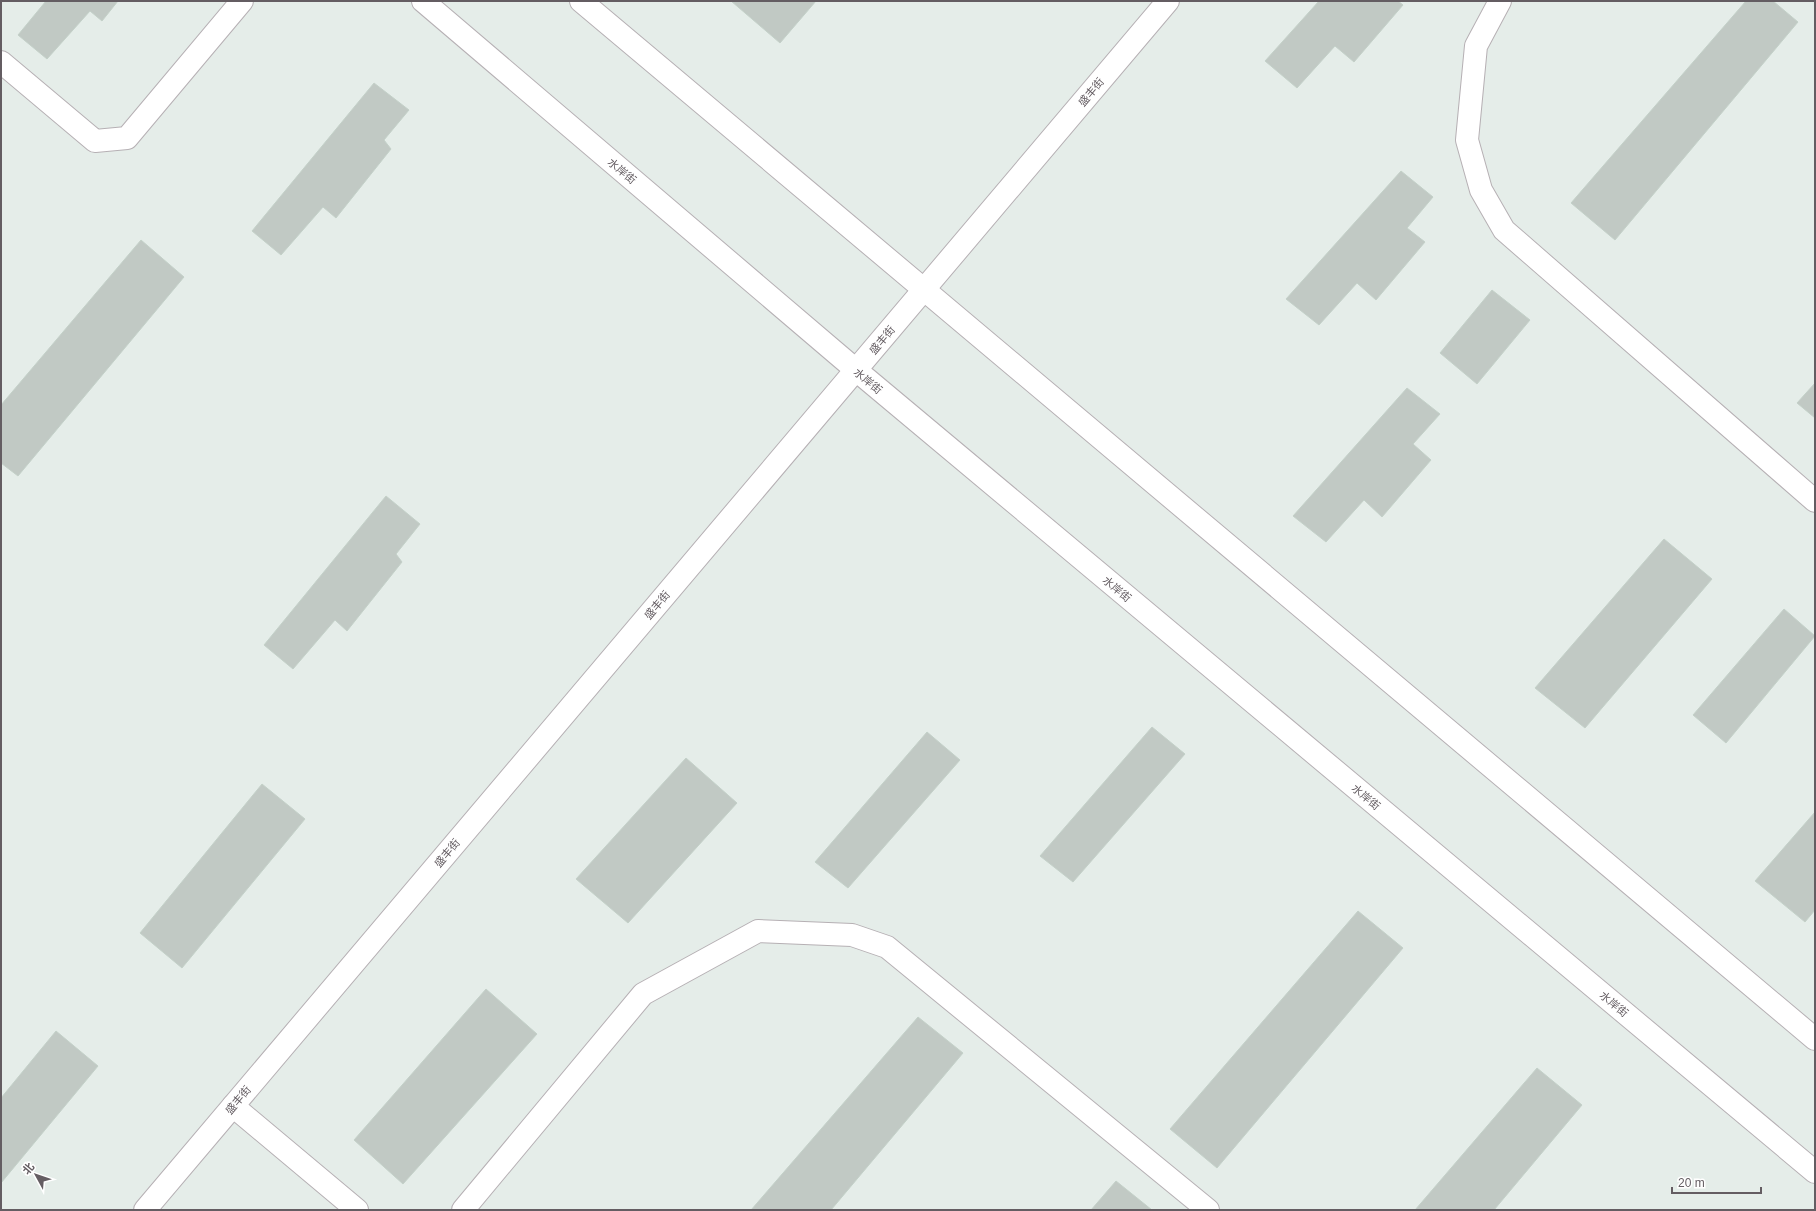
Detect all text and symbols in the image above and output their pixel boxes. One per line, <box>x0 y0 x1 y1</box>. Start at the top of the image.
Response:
street label: 盛丰街 <box>1076 76 1106 108</box>
street label: 水岸街 <box>606 156 638 186</box>
street label: 盛丰街 <box>867 324 897 356</box>
street label: 水岸街 <box>852 366 884 396</box>
street label: 水岸街 <box>1101 574 1133 604</box>
street label: 盛丰街 <box>642 589 672 621</box>
street label: 水岸街 <box>1350 782 1382 812</box>
street label: 盛丰街 <box>432 837 462 869</box>
street label: 水岸街 <box>1598 989 1630 1019</box>
street label: 盛丰街 <box>223 1084 253 1116</box>
north arrow <box>16 1155 56 1195</box>
text: 北 <box>20 1161 36 1177</box>
scale bar <box>1672 1169 1761 1195</box>
text: 20 m <box>1678 1176 1705 1190</box>

